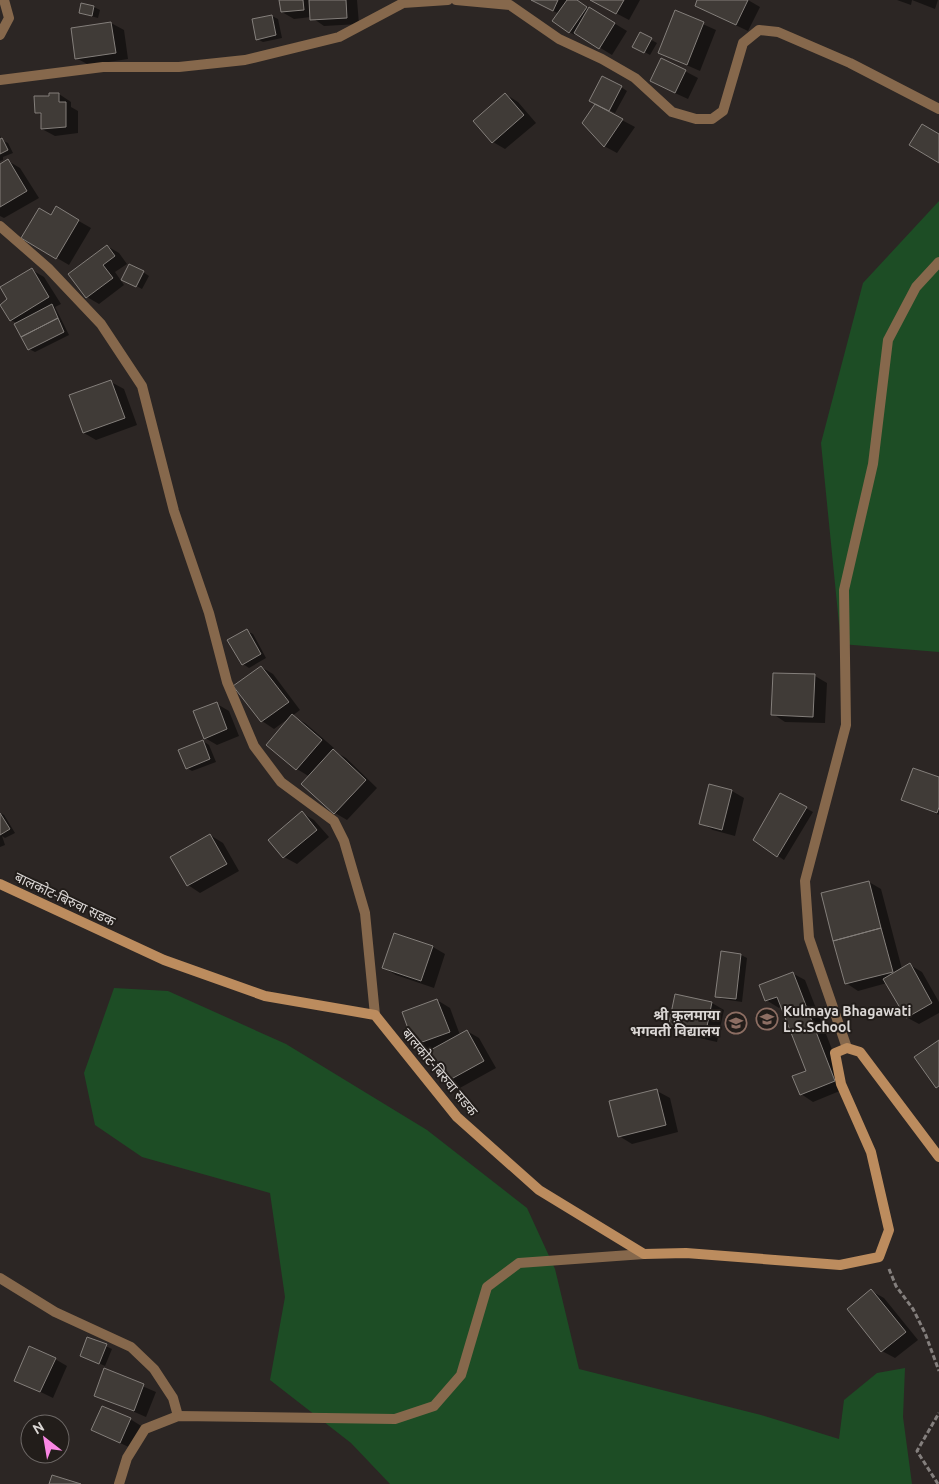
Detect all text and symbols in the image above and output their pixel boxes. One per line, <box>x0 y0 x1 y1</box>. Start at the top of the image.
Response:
street label: बालकोट-बिरुवा सडक <box>12 869 118 929</box>
place label: Kulmaya Bhagawati L.S.School <box>783 1003 911 1035</box>
place label: श्री कुलमाया भगवती विद्यालय <box>630 1007 721 1039</box>
school or university icon: Kulmaya Bhagawati L.S.School <box>755 1007 779 1031</box>
school or university icon: श्री कुलमाया भगवती विद्यालय <box>724 1011 748 1035</box>
street label: बालकोट-बिरुवा सडक <box>399 1025 481 1119</box>
north arrow <box>20 1414 70 1464</box>
text: N <box>30 1418 47 1437</box>

